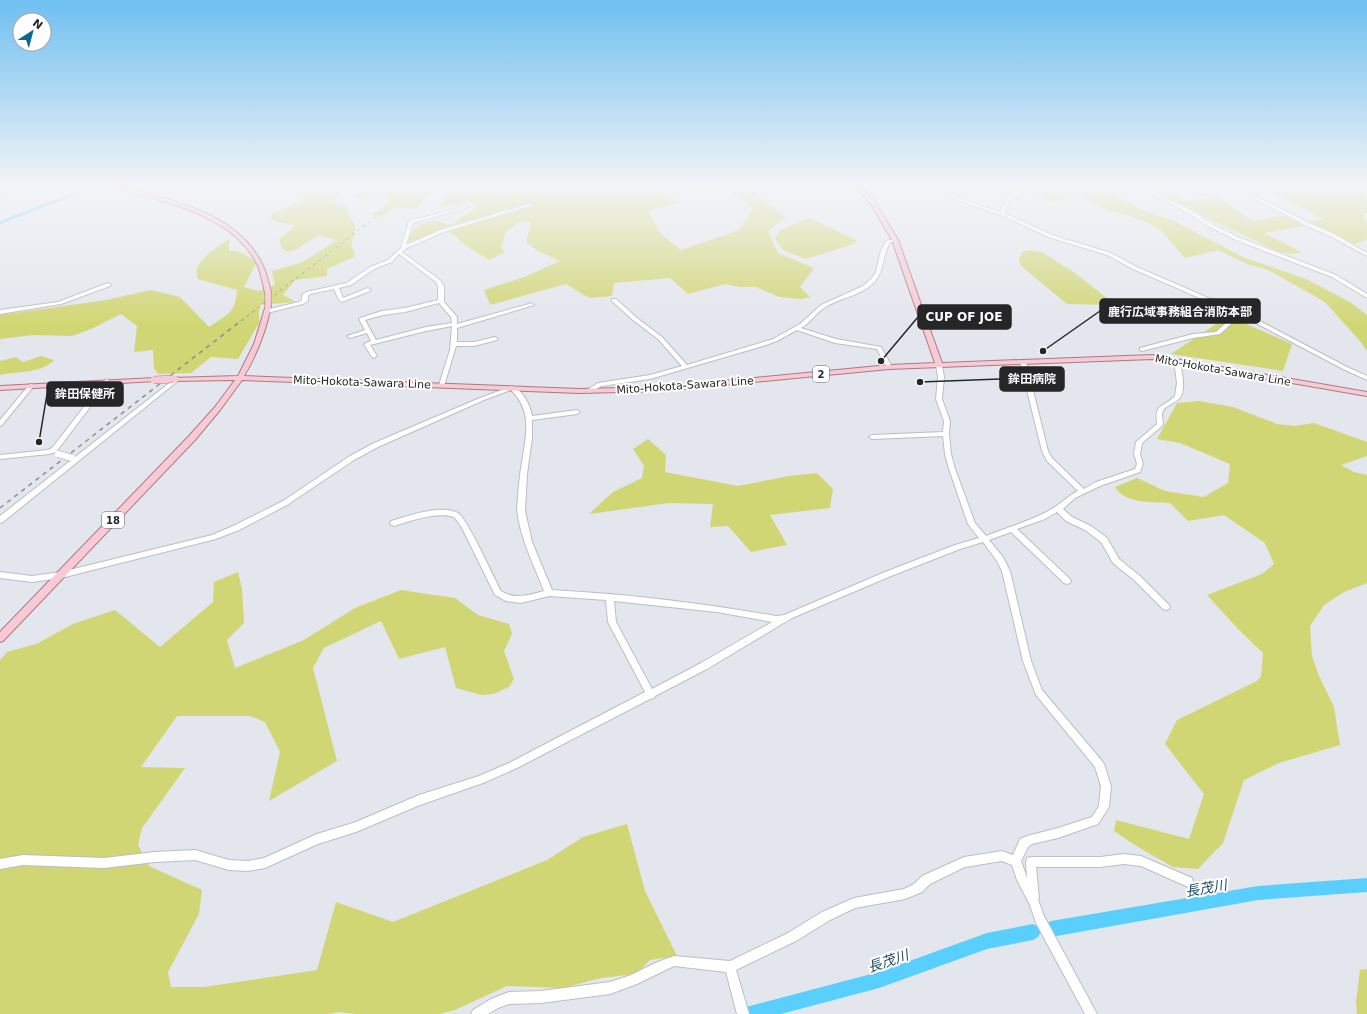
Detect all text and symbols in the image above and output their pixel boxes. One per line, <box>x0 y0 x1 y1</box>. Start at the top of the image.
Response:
north arrow <box>12 12 52 52</box>
text: N <box>30 16 45 32</box>
callout: 鹿行広域事務組合消防本部 <box>1100 299 1260 323</box>
callout: CUP OF JOE <box>918 305 1011 329</box>
text: 鹿行広域事務組合消防本部 <box>1108 305 1252 319</box>
text: CUP OF JOE <box>926 310 1002 324</box>
street label: Mito-Hokota-Sawara Line <box>1154 352 1292 389</box>
road number: 2 <box>813 366 829 382</box>
callout: 鉾田病院 <box>1000 367 1064 391</box>
text: 鉾田病院 <box>1007 372 1056 386</box>
street label: Mito-Hokota-Sawara Line <box>293 374 431 391</box>
street label: Mito-Hokota-Sawara Line <box>616 374 754 397</box>
callout: 鉾田保健所 <box>47 382 123 406</box>
text: 鉾田保健所 <box>54 387 115 401</box>
road number: 18 <box>102 512 124 528</box>
water label: 長茂川 <box>1184 876 1230 900</box>
water label: 長茂川 <box>866 946 912 975</box>

